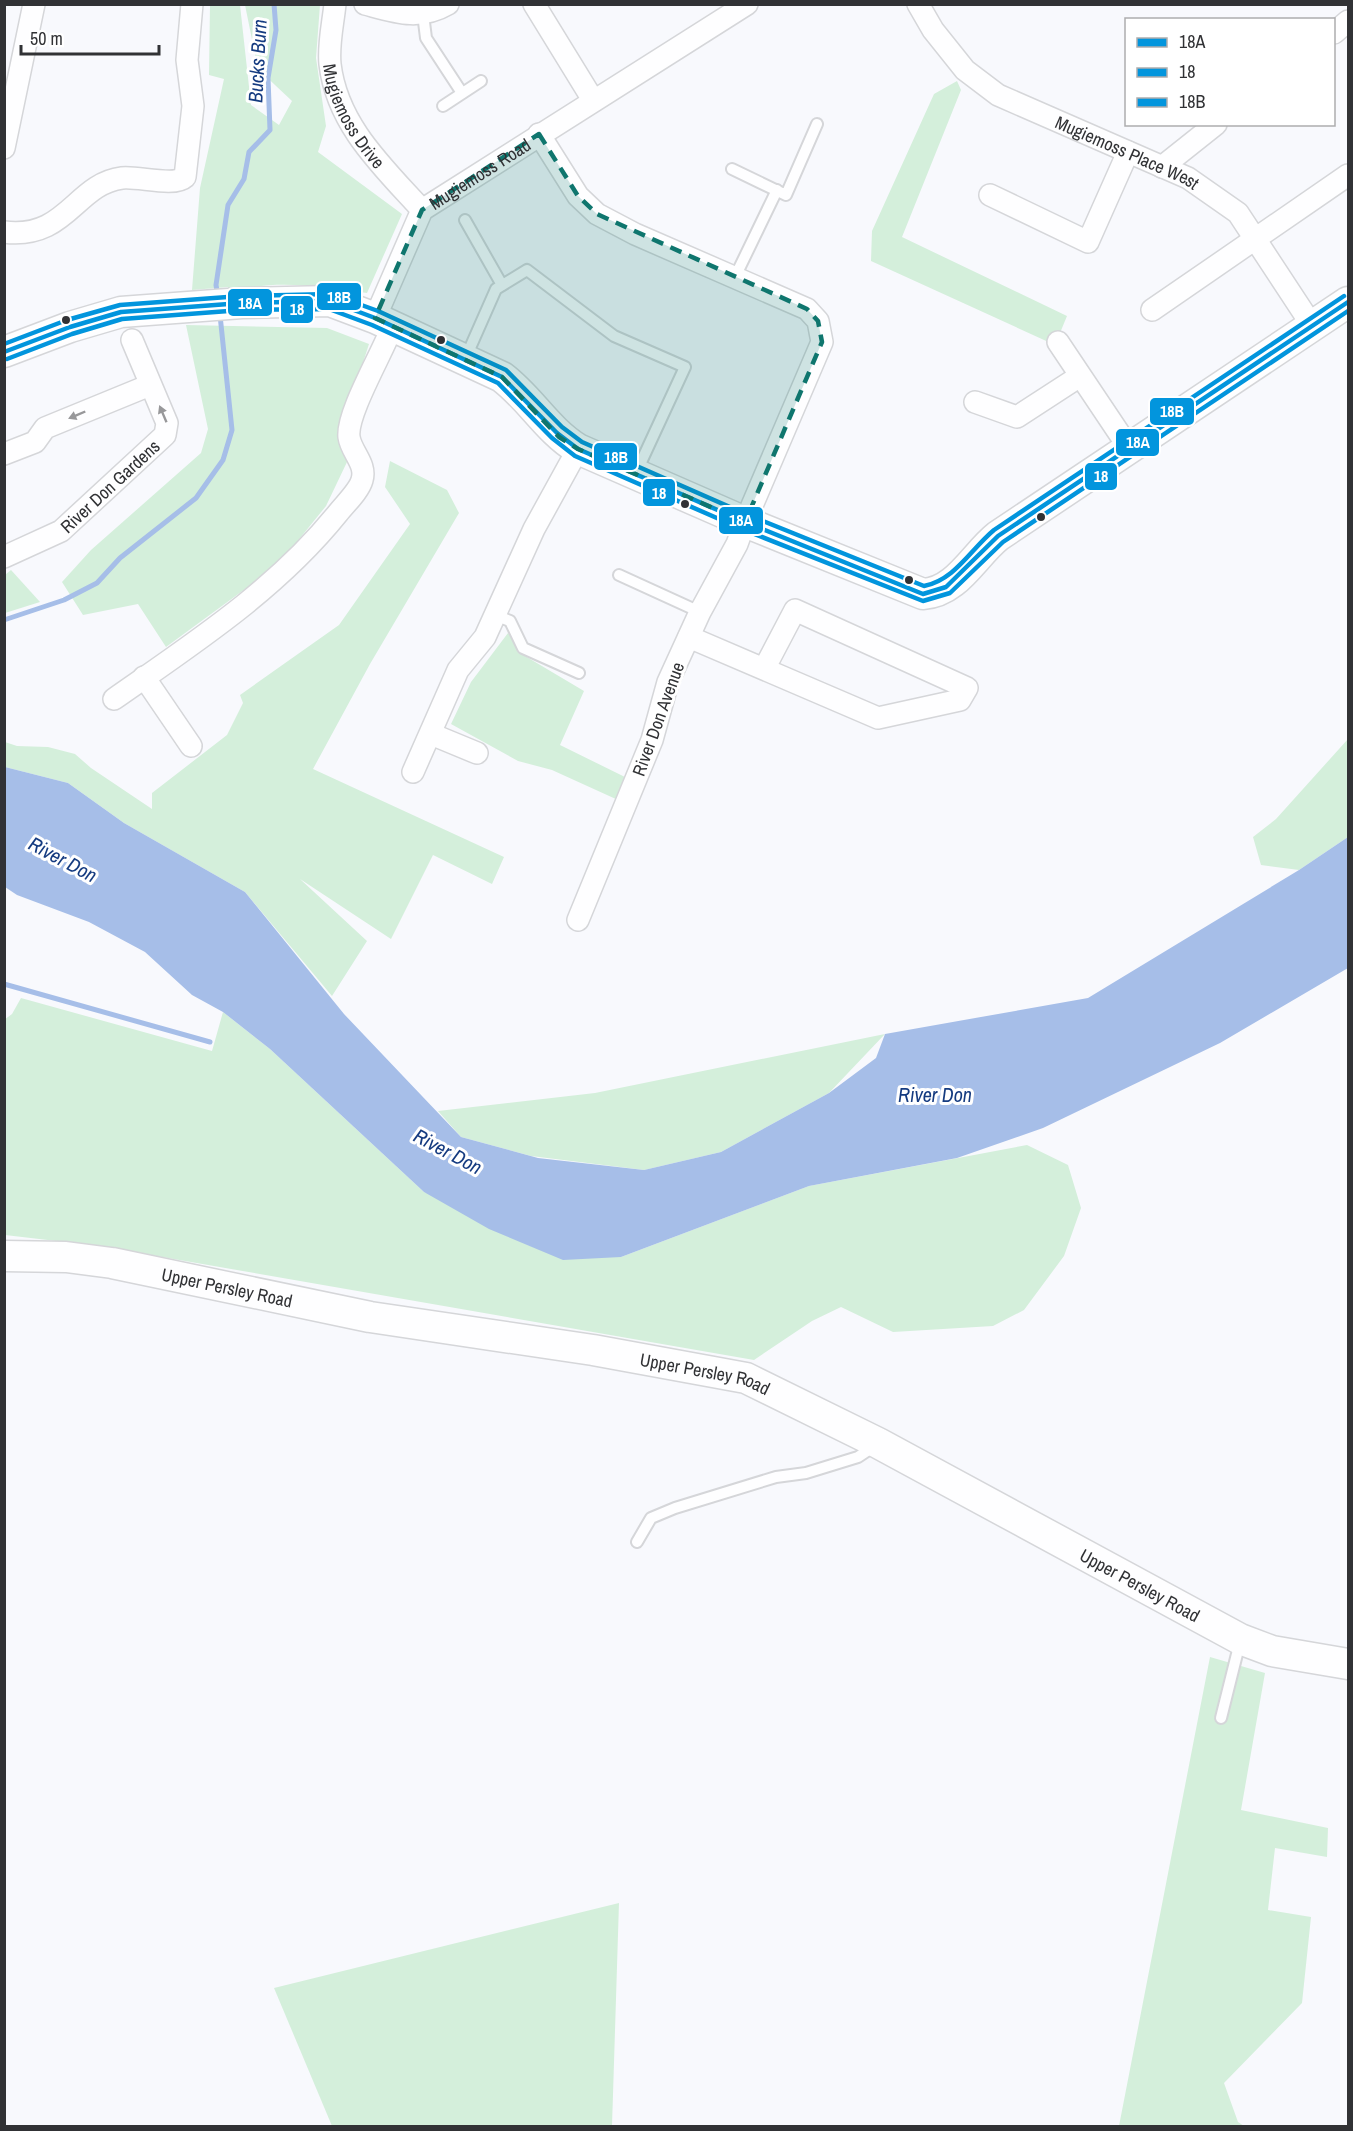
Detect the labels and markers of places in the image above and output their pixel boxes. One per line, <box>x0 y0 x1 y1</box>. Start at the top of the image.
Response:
unlabelled marker <box>60 314 72 326</box>
unlabelled marker <box>435 334 447 346</box>
unlabelled marker <box>679 498 691 510</box>
unlabelled marker <box>1035 511 1047 523</box>
unlabelled marker <box>903 574 915 586</box>

